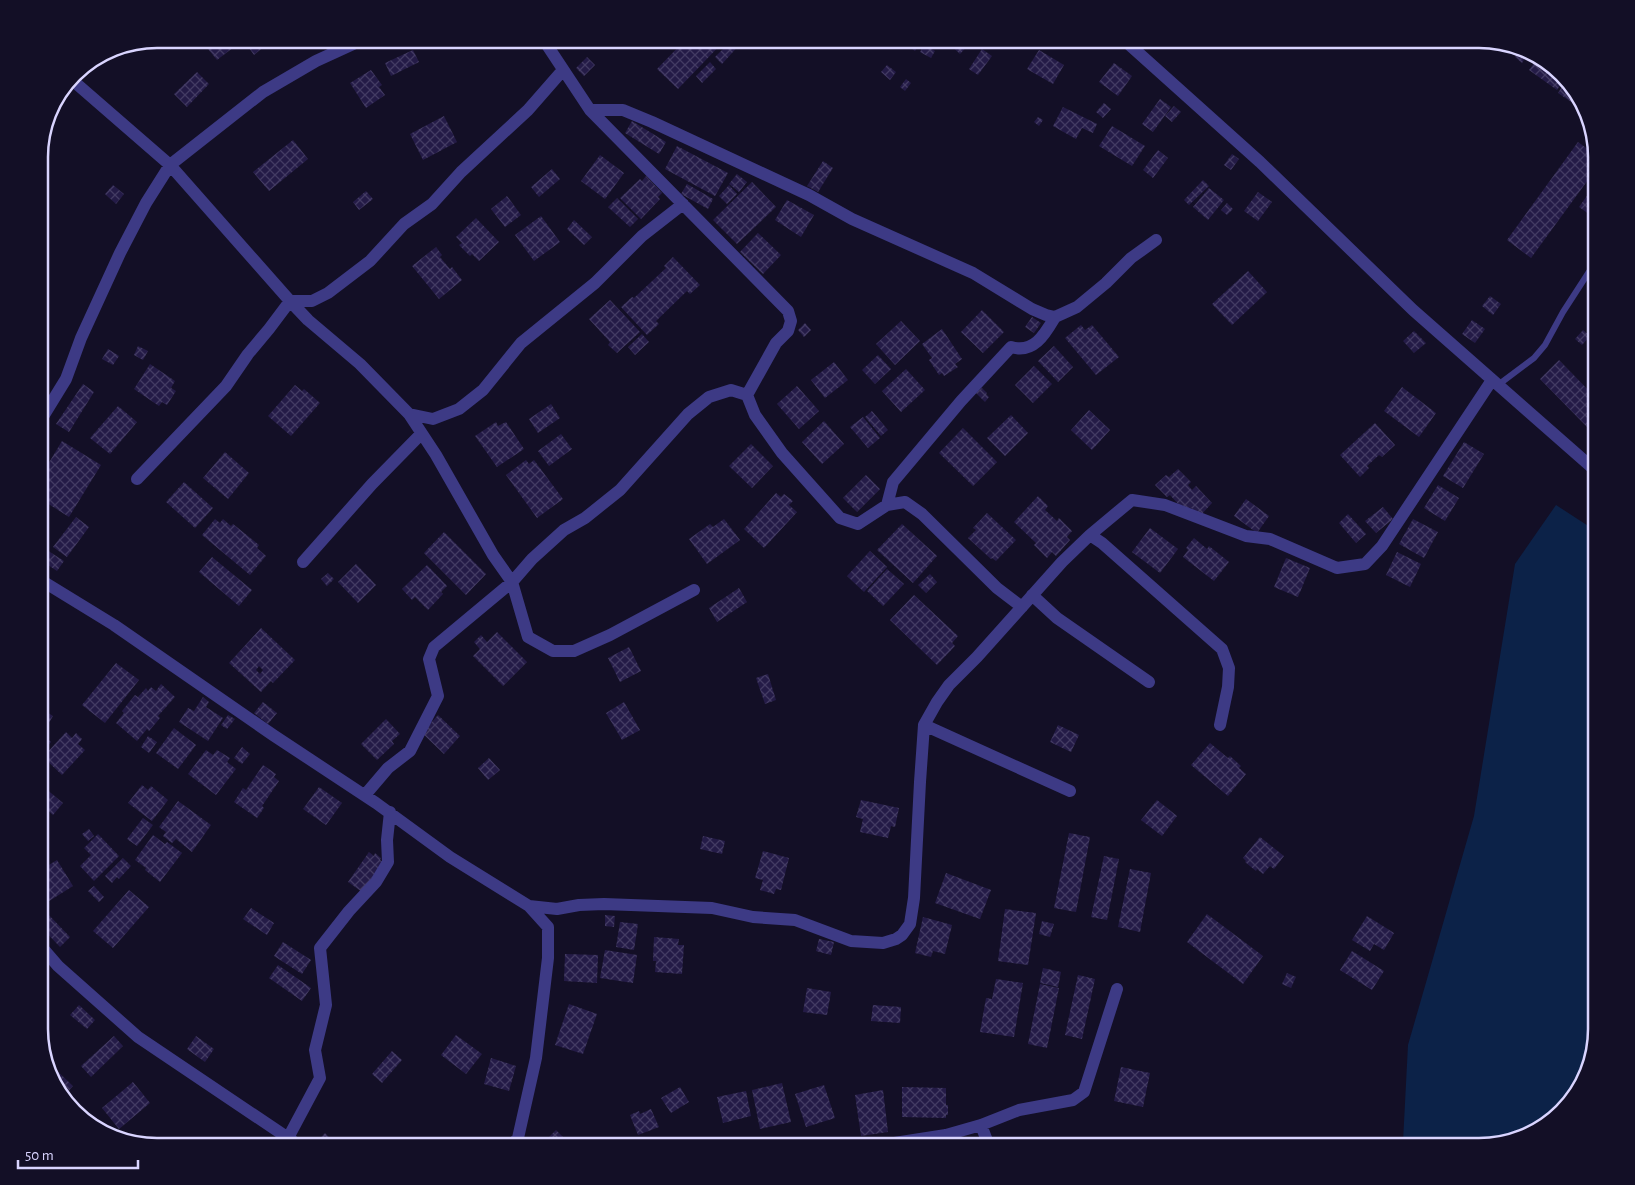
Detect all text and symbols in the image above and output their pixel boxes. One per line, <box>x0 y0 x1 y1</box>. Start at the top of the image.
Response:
scale bar <box>18 1138 138 1170</box>
text: 50 m <box>25 1148 54 1163</box>

